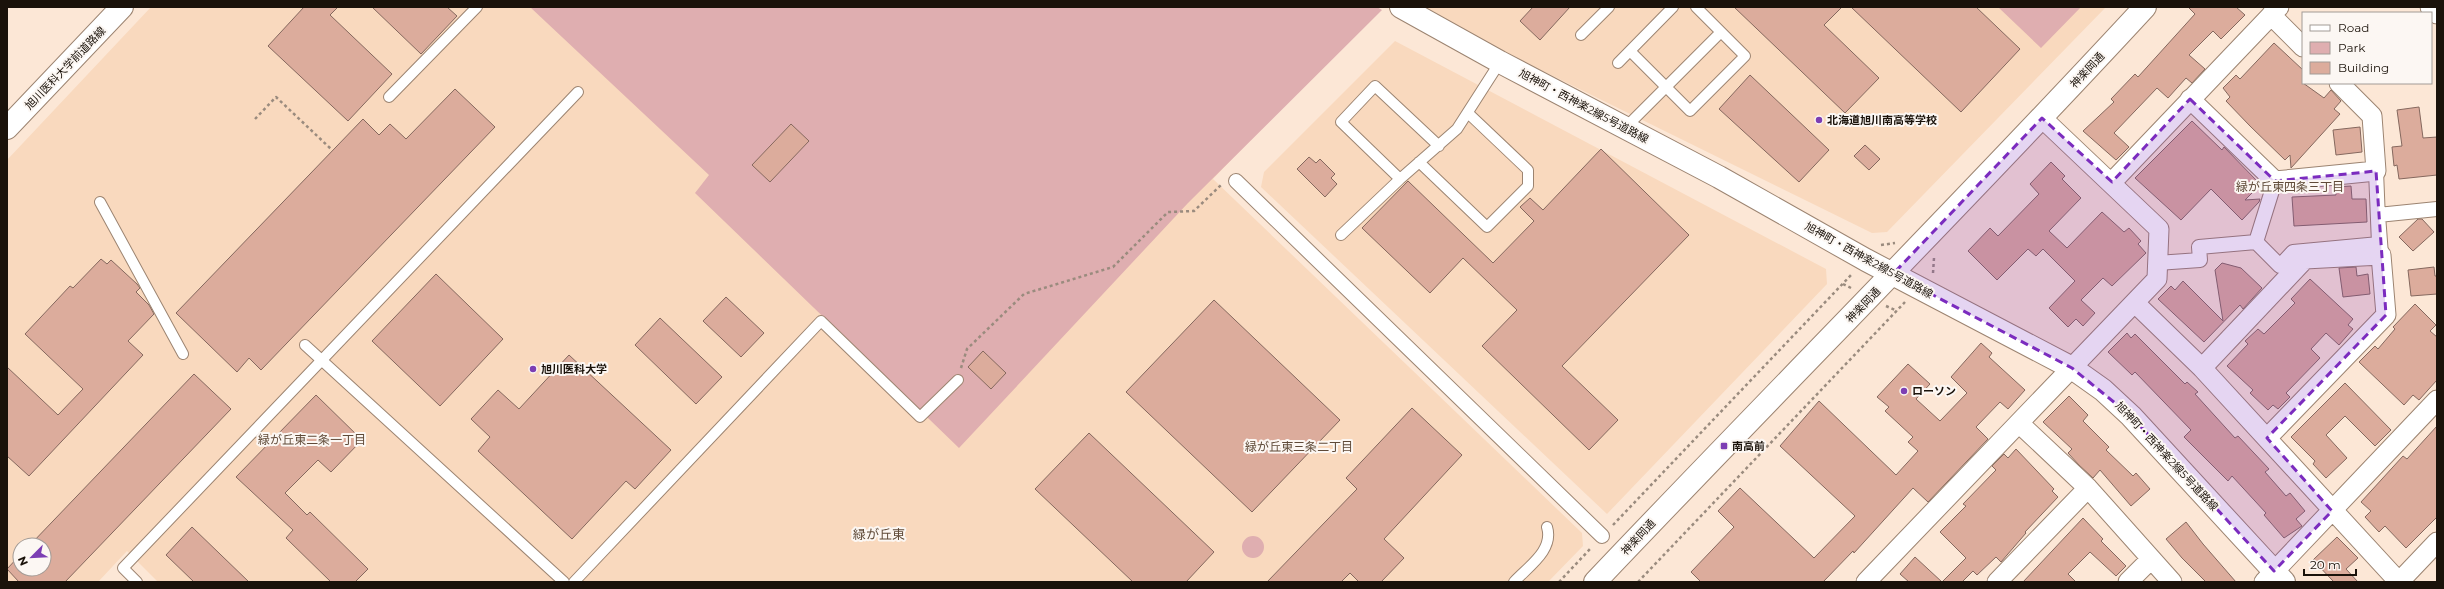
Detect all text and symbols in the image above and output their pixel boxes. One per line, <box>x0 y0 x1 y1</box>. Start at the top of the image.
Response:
legend <box>2302 12 2432 84</box>
text: Road <box>2338 20 2369 35</box>
street label: 旭川医科大学前道路線 <box>22 24 108 112</box>
text: Park <box>2338 40 2366 55</box>
street label: 神楽岡通 <box>2067 49 2107 91</box>
text: Building <box>2338 60 2389 75</box>
street label: 旭神町・西神楽2線5号道路線 <box>1517 66 1651 146</box>
place label: 北海道旭川南高等学校 <box>1827 113 1937 127</box>
marker: 北海道旭川南高等学校 <box>1814 115 1824 125</box>
district label: 緑が丘東四条三丁目 <box>2236 179 2344 194</box>
street label: 旭神町・西神楽2線5号道路線 <box>1802 219 1936 301</box>
street label: 神楽岡通 <box>1843 284 1883 326</box>
place label: 旭川医科大学 <box>541 362 607 376</box>
marker: 旭川医科大学 <box>528 364 538 374</box>
place label: ローソン <box>1912 384 1956 398</box>
marker: ローソン <box>1899 386 1909 396</box>
street label: 旭神町・西神楽2線5号道路線 <box>2113 398 2221 514</box>
district label: 緑が丘東二条一丁目 <box>258 432 366 447</box>
district label: 緑が丘東三条二丁目 <box>1245 439 1353 454</box>
place label: 南高前 <box>1732 439 1765 453</box>
marker: 南高前 <box>1719 441 1729 451</box>
street label: 神楽岡通 <box>1618 516 1658 558</box>
district label: 緑が丘東 <box>853 526 905 542</box>
north arrow <box>12 537 52 577</box>
scale bar <box>2304 551 2356 577</box>
text: N <box>15 554 31 568</box>
text: 20 m <box>2310 557 2341 572</box>

